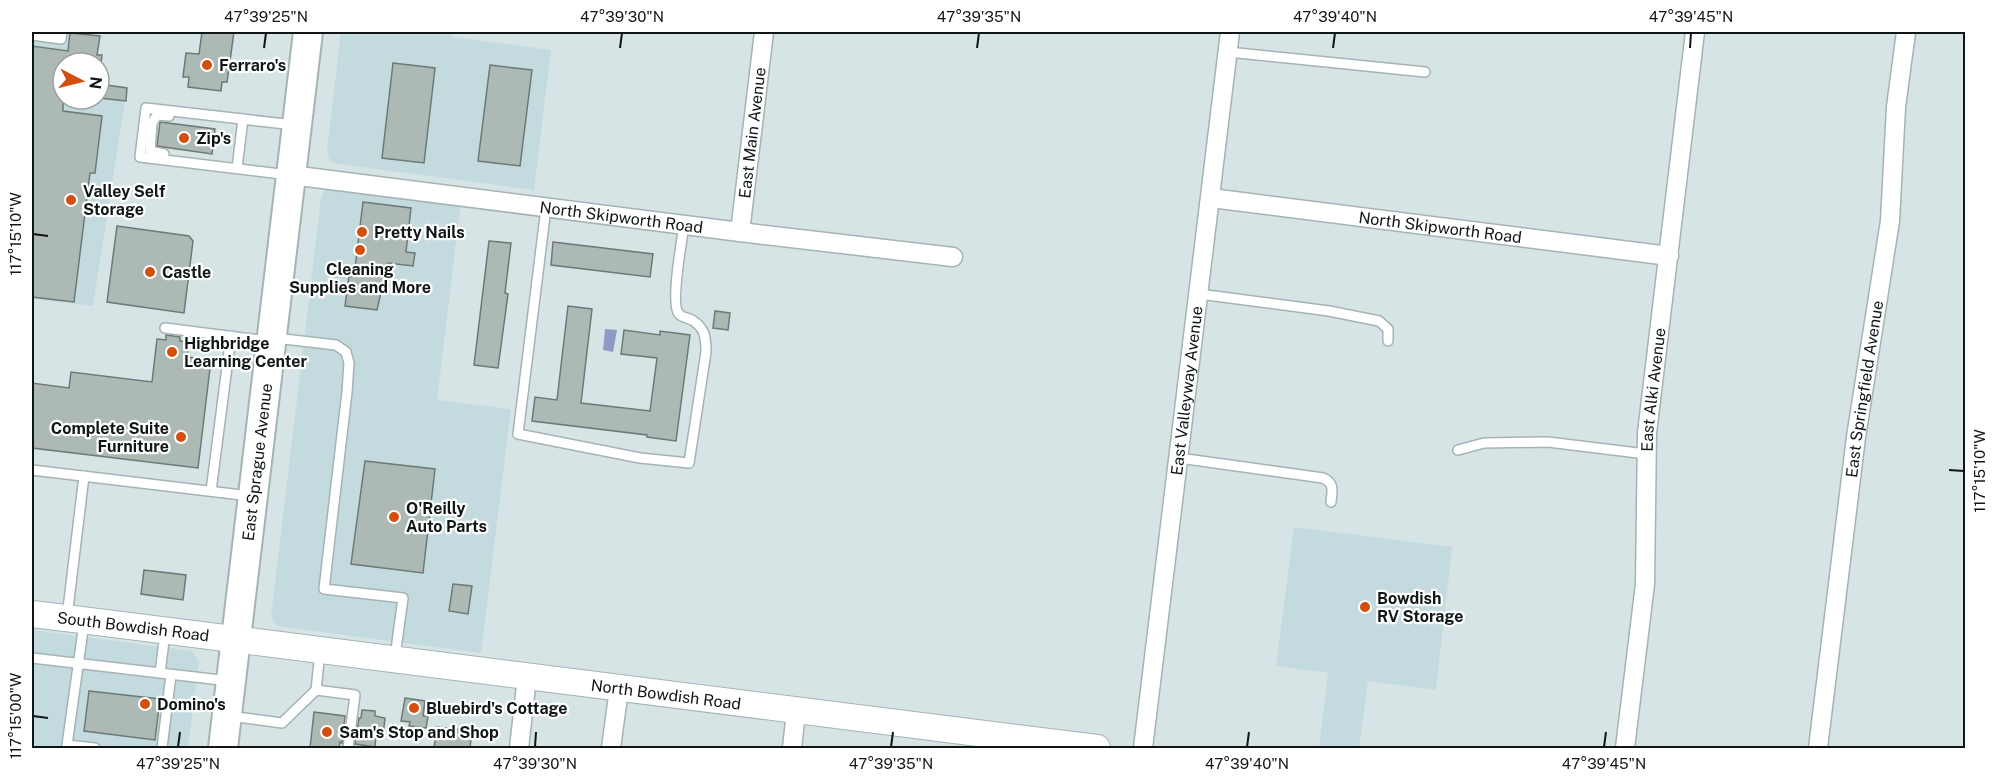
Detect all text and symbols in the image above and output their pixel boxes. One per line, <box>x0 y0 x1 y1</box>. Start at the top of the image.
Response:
text: 47°39'25"N <box>224 8 308 25</box>
text: 47°39'30"N <box>580 8 664 25</box>
text: 47°39'35"N <box>937 8 1021 25</box>
text: 47°39'40"N <box>1293 8 1377 25</box>
text: 47°39'45"N <box>1649 8 1733 25</box>
north arrow <box>51 51 111 111</box>
place label: Ferraro's <box>219 56 286 75</box>
marker: Ferraro's <box>200 58 214 72</box>
street label: East Main Avenue <box>735 66 769 199</box>
text: N <box>85 75 106 90</box>
place label: Zip's <box>196 129 231 148</box>
marker: Zip's <box>177 131 191 145</box>
place label: Valley Self Storage <box>83 182 166 219</box>
text: 117°15'10"W <box>7 192 24 276</box>
marker: Valley Self Storage <box>64 193 78 207</box>
street label: North Skipworth Road <box>539 197 704 237</box>
street label: North Skipworth Road <box>1357 207 1523 247</box>
place label: Pretty Nails <box>374 223 465 242</box>
marker: Pretty Nails <box>355 225 369 239</box>
marker: Cleaning Supplies and More <box>353 243 367 257</box>
place label: Cleaning Supplies and More <box>289 260 431 297</box>
place label: Castle <box>162 263 211 282</box>
marker: Castle <box>143 265 157 279</box>
street label: East Springfield Avenue <box>1842 299 1887 479</box>
street label: East Valleyway Avenue <box>1167 305 1206 476</box>
street label: East Alki Avenue <box>1637 327 1669 452</box>
place label: Highbridge Learning Center <box>184 334 307 371</box>
marker: Highbridge Learning Center <box>165 345 179 359</box>
street label: East Sprague Avenue <box>238 382 276 542</box>
place label: Complete Suite Furniture <box>51 419 169 456</box>
text: 117°15'10"W <box>1971 429 1988 513</box>
marker: Complete Suite Furniture <box>174 430 188 444</box>
place label: O'Reilly Auto Parts <box>406 499 487 536</box>
marker: O'Reilly Auto Parts <box>387 510 401 524</box>
place label: Bowdish RV Storage <box>1377 589 1463 626</box>
marker: Bowdish RV Storage <box>1358 600 1372 614</box>
street label: South Bowdish Road <box>56 608 210 645</box>
text: 117°15'00"W <box>7 673 24 759</box>
street label: North Bowdish Road <box>590 675 742 713</box>
place label: Domino's <box>157 695 226 714</box>
marker: Domino's <box>138 697 152 711</box>
place label: Bluebird's Cottage <box>426 699 568 718</box>
marker: Bluebird's Cottage <box>407 701 421 715</box>
place label: Sam's Stop and Shop <box>339 723 499 742</box>
marker: Sam's Stop and Shop <box>320 725 334 739</box>
text: 47°39'25"N <box>136 755 220 772</box>
text: 47°39'30"N <box>493 755 577 772</box>
text: 47°39'35"N <box>849 755 933 772</box>
text: 47°39'40"N <box>1205 755 1289 772</box>
text: 47°39'45"N <box>1562 755 1646 772</box>

